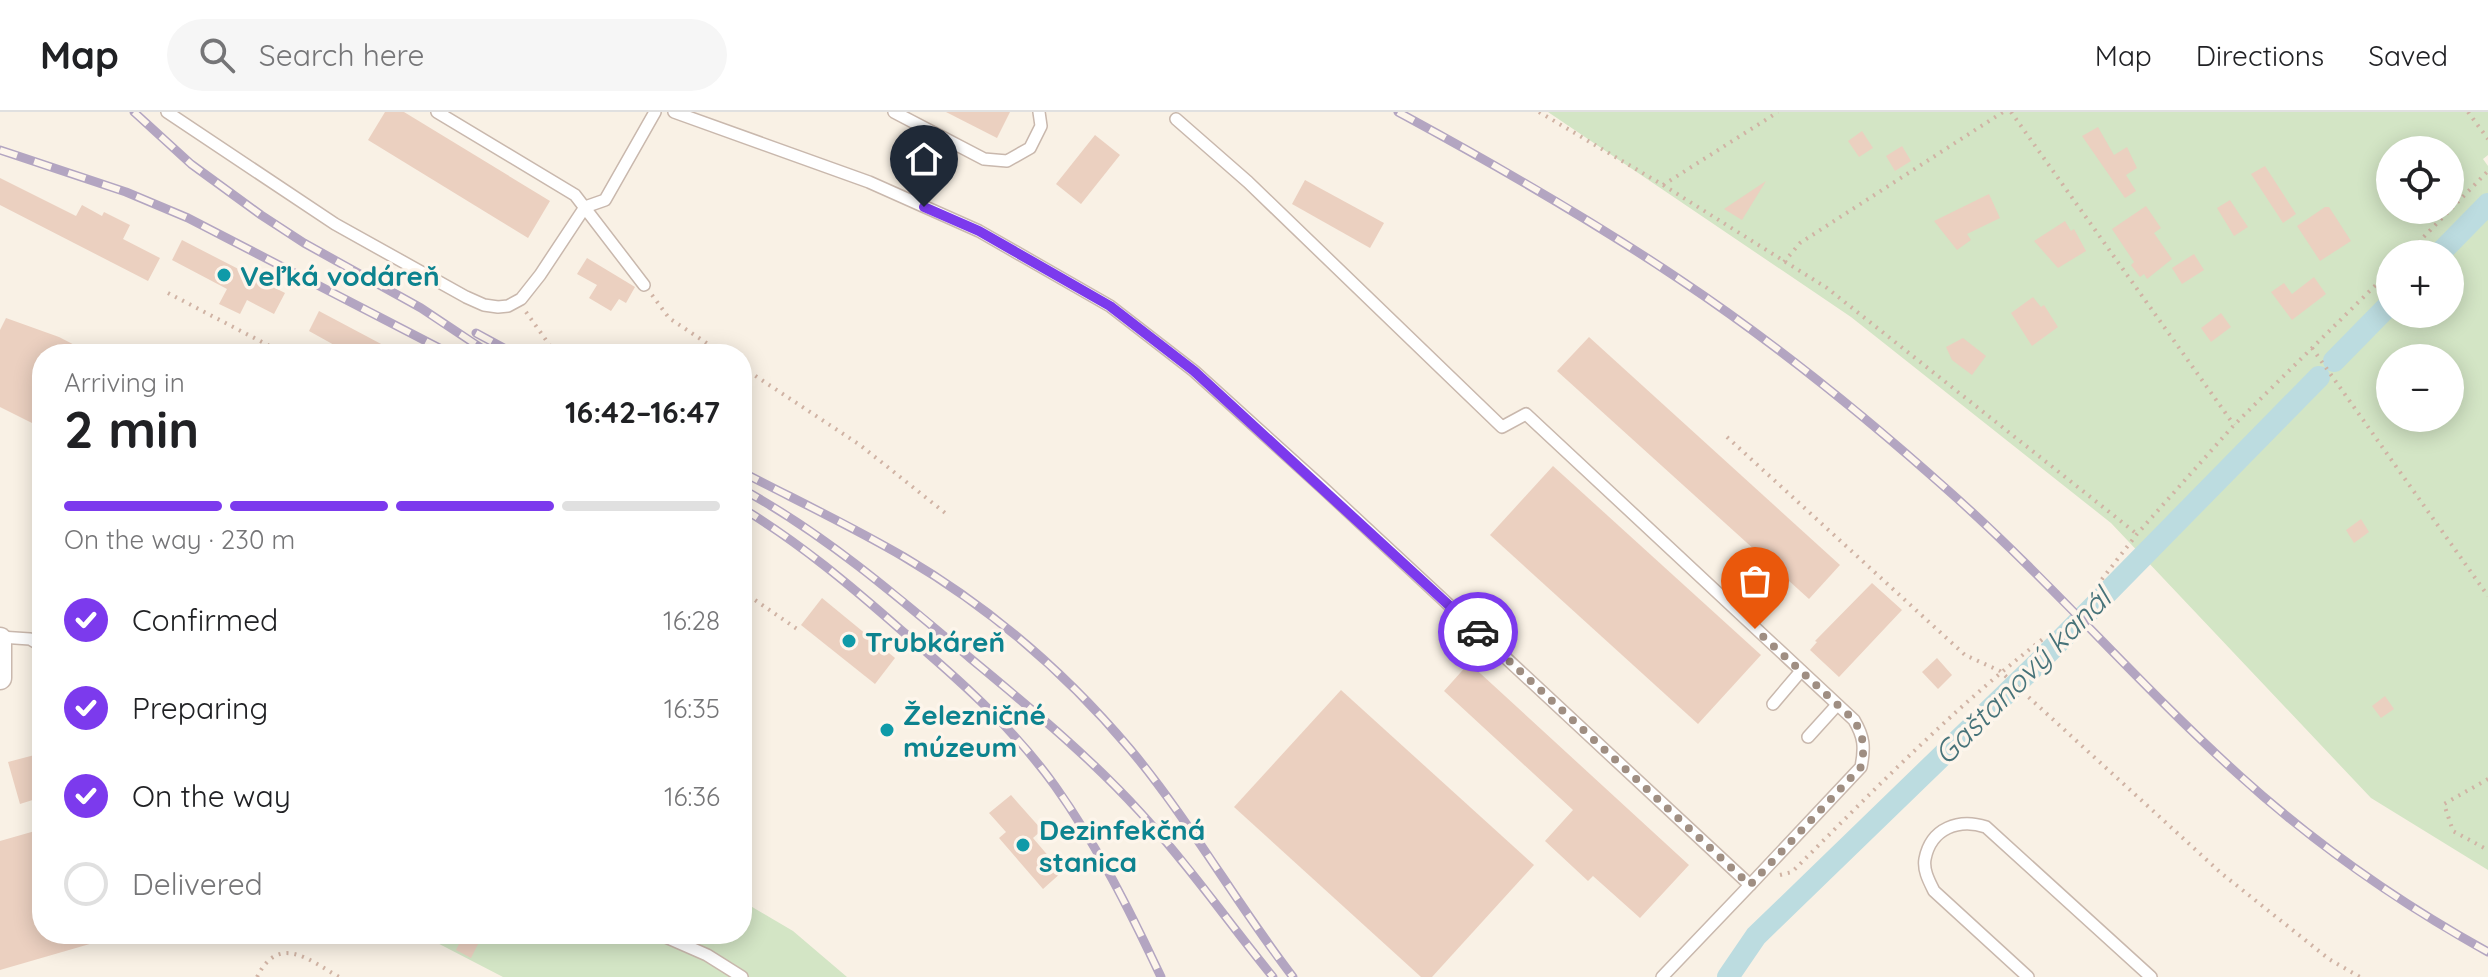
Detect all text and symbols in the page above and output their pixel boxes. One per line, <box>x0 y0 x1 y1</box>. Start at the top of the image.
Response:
search box <box>167 19 727 91</box>
text: Map <box>40 31 119 79</box>
icon: search <box>195 33 239 77</box>
text: Search here <box>259 36 424 74</box>
text: Map <box>2095 38 2152 73</box>
text: Directions <box>2196 38 2324 73</box>
text: Saved <box>2368 38 2448 73</box>
pin <box>890 125 958 207</box>
map controls <box>2376 136 2464 432</box>
button: locate <box>2376 136 2464 224</box>
icon: home <box>902 137 946 181</box>
button: + <box>2376 240 2464 328</box>
place label: Veľká vodáreň <box>240 258 440 293</box>
marker: Veľká vodáreň <box>215 266 233 284</box>
button: − <box>2376 344 2464 432</box>
text: Arriving in <box>64 366 185 399</box>
text: 16:42–16:47 <box>565 393 720 431</box>
text: 2 min <box>64 396 199 461</box>
text: On the way · 230 m <box>64 523 295 556</box>
pin <box>1721 547 1789 629</box>
icon: bag <box>1733 559 1777 603</box>
water label: Gaštanový kanál <box>1926 577 2121 772</box>
courier <box>1438 592 1518 672</box>
icon: check <box>64 598 108 642</box>
text: Confirmed <box>132 601 278 639</box>
text: 16:28 <box>663 604 720 637</box>
icon: car <box>1456 610 1500 654</box>
place label: Trubkáreň <box>865 624 1005 659</box>
marker: Trubkáreň <box>840 632 858 650</box>
icon: check <box>64 686 108 730</box>
text: Preparing <box>132 689 268 727</box>
text: 16:35 <box>664 692 720 725</box>
place label: Železničné múzeum <box>903 697 1046 764</box>
marker: Železničné múzeum <box>878 721 896 739</box>
icon: check <box>64 774 108 818</box>
text: On the way <box>132 777 291 815</box>
text: 16:36 <box>664 780 720 813</box>
place label: Dezinfekčná stanica <box>1039 812 1205 879</box>
marker: Dezinfekčná stanica <box>1014 836 1032 854</box>
text: Delivered <box>132 865 263 903</box>

